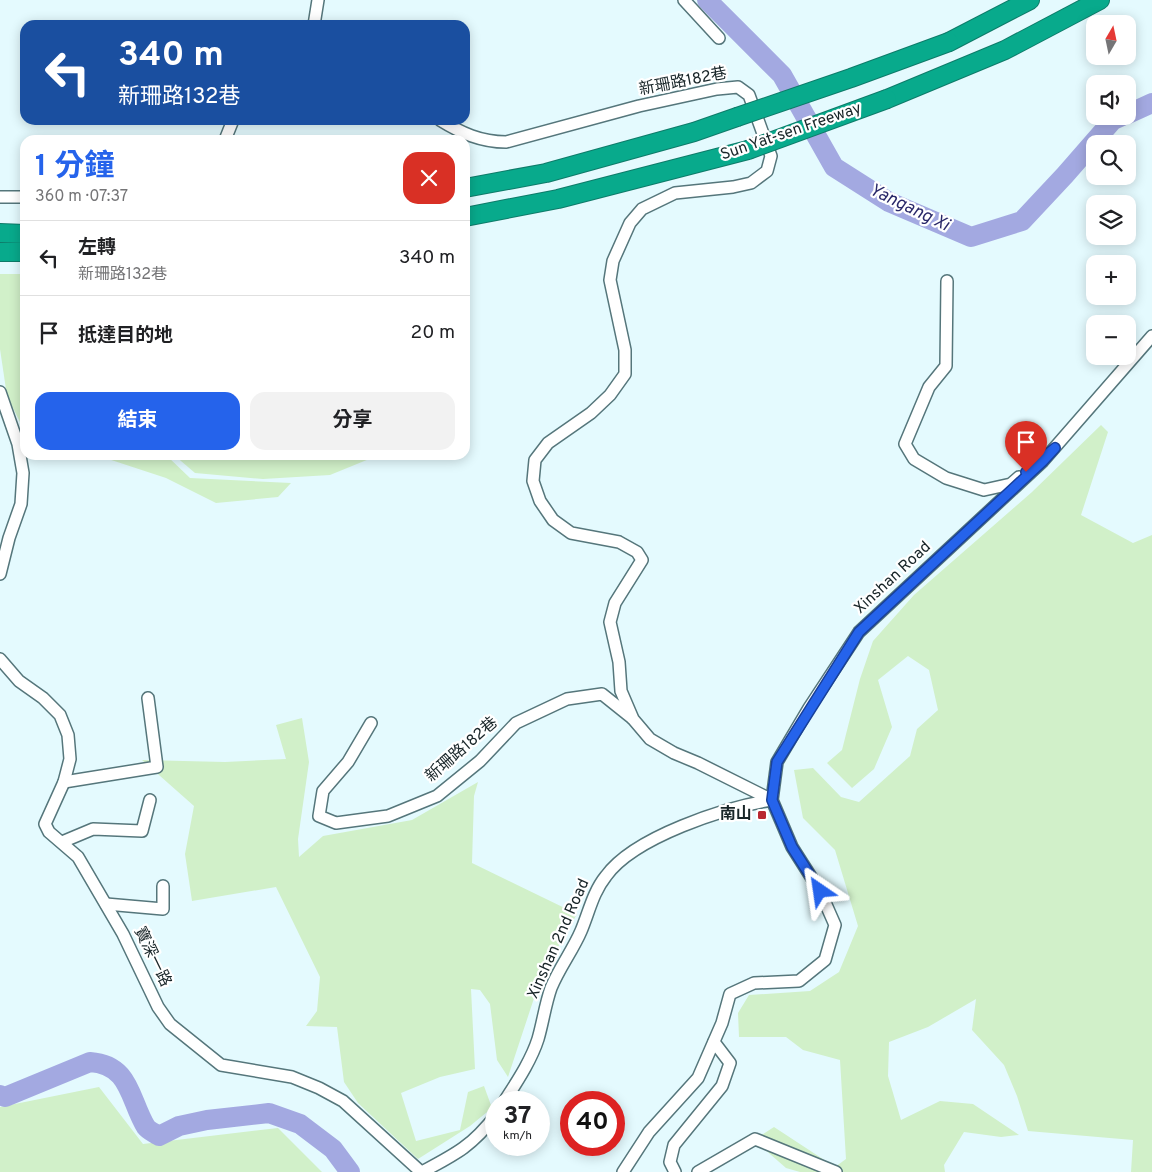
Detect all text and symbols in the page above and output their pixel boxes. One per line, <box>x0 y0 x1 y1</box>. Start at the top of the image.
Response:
north arrow <box>1086 15 1136 65</box>
map controls <box>1086 15 1136 365</box>
text: 340 m <box>118 34 224 78</box>
icon: left <box>35 40 100 105</box>
street label: 新珊路182巷 <box>637 64 729 100</box>
button: sound <box>1086 75 1136 125</box>
text: 新珊路132巷 <box>118 84 240 111</box>
street label: Sun Yat-sen Freeway <box>718 98 864 166</box>
button: search <box>1086 135 1136 185</box>
text: 1 分鐘 <box>35 149 115 186</box>
button: close <box>403 152 455 204</box>
water label: Yangang Xi <box>865 179 954 238</box>
text: 360 m · 07:37 <box>35 187 128 207</box>
button: layers <box>1086 195 1136 245</box>
text: 左轉 <box>78 236 116 260</box>
icon: left <box>35 244 63 272</box>
text: 340 m <box>399 246 455 270</box>
button: + <box>1086 255 1136 305</box>
text: 新珊路132巷 <box>78 265 167 285</box>
button: − <box>1086 315 1136 365</box>
icon: arrive <box>35 319 63 347</box>
text: 20 m <box>411 321 455 345</box>
text: 抵達目的地 <box>78 324 173 348</box>
button: 結束 <box>35 392 240 450</box>
button: 分享 <box>250 392 455 450</box>
pin <box>1005 421 1047 472</box>
icon: arrive <box>1012 428 1040 456</box>
street label: Xinshan Road <box>851 537 935 619</box>
street label: 新珊路182巷 <box>422 713 502 787</box>
place label: 南山 <box>720 805 752 825</box>
marker: 南山 <box>756 809 768 821</box>
position arrow <box>793 864 845 916</box>
street label: Xinshan 2nd Road <box>524 876 594 1002</box>
street label: 寶深一路 <box>129 923 176 990</box>
speed limit sign: 40 <box>560 1091 625 1156</box>
text: 37 <box>503 1101 532 1133</box>
text: km/h <box>503 1128 532 1144</box>

